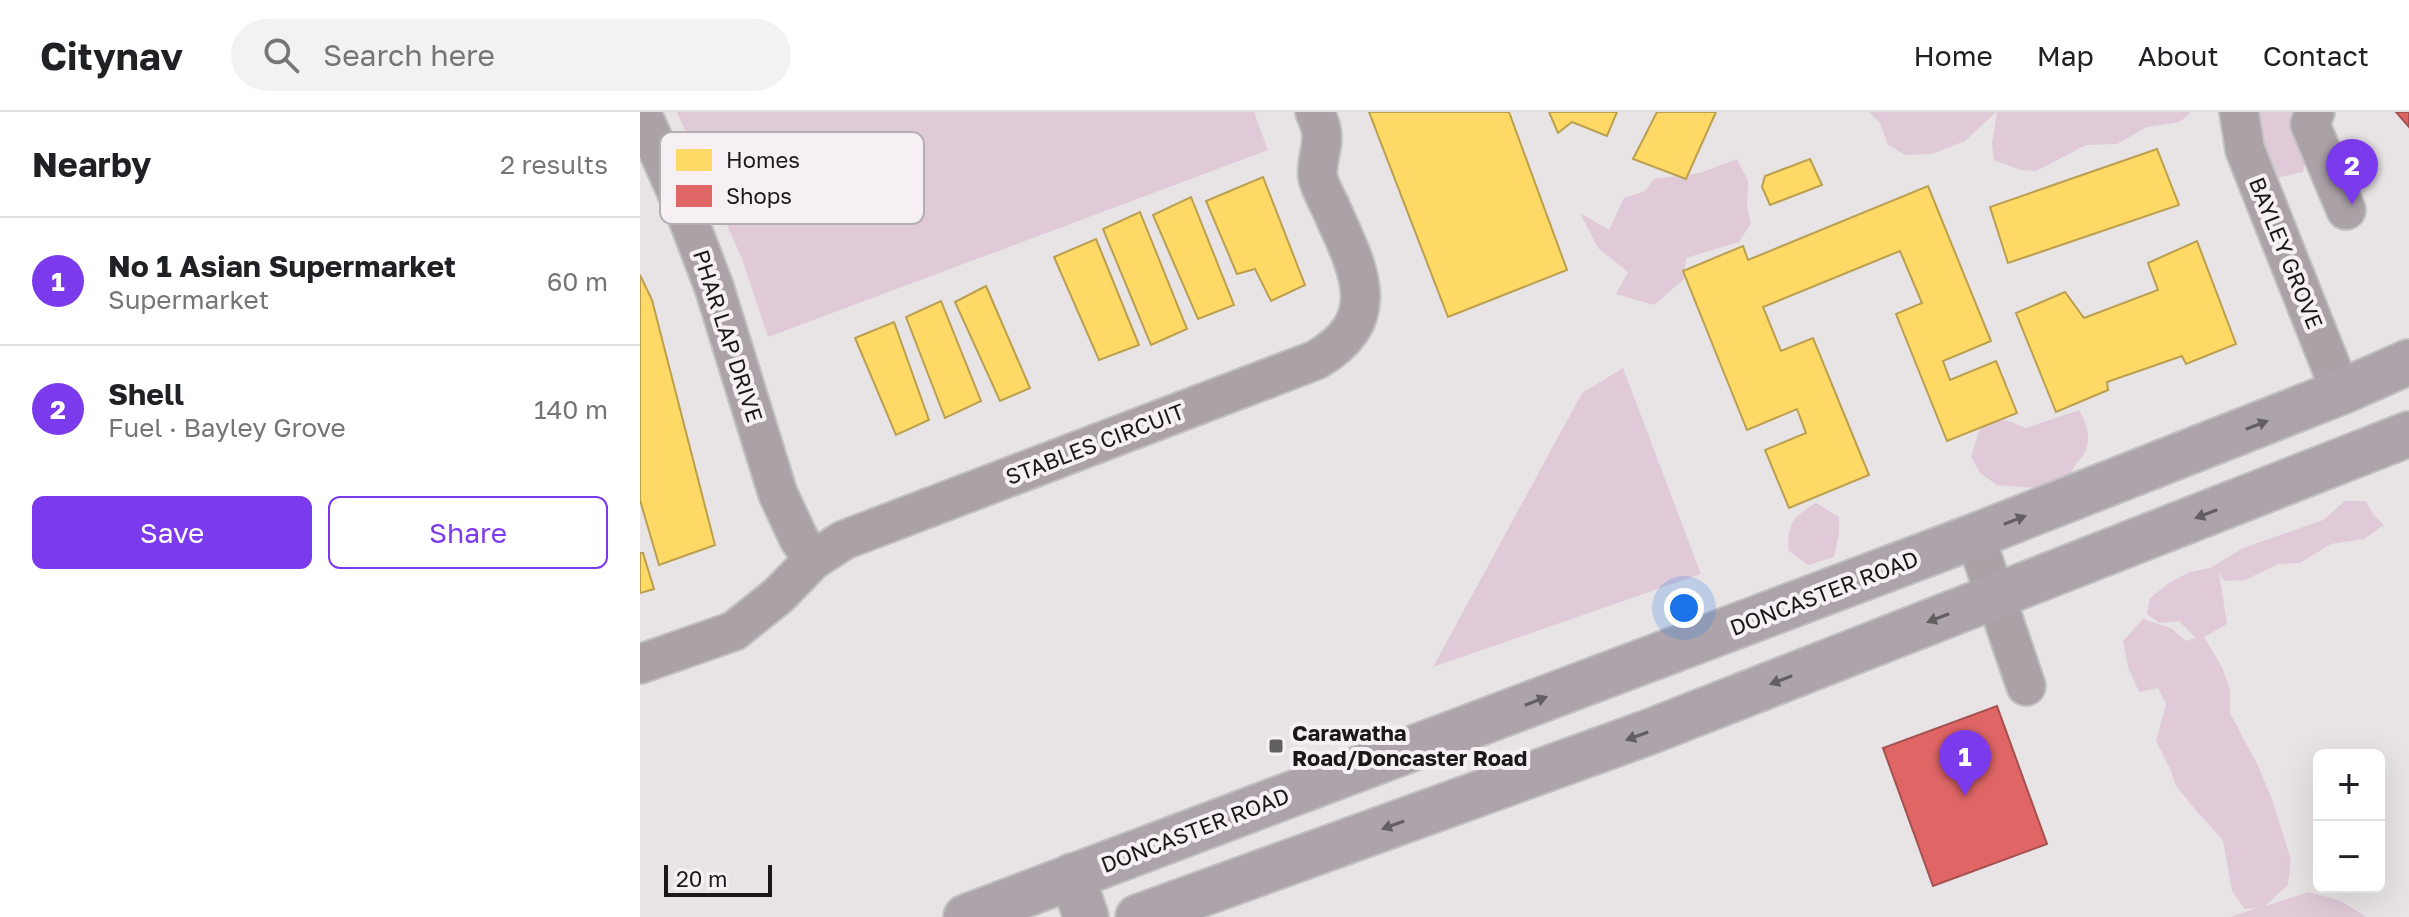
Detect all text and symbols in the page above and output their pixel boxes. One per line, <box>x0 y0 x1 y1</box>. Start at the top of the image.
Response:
search box <box>231 19 791 91</box>
text: Citynav <box>40 33 183 78</box>
icon: search <box>259 33 303 77</box>
text: Search here <box>323 37 495 73</box>
text: Home <box>1914 39 1993 72</box>
text: Map <box>2037 39 2094 72</box>
text: About <box>2138 39 2219 72</box>
text: Contact <box>2263 39 2369 72</box>
legend <box>660 132 924 224</box>
pin: 2 <box>2326 139 2378 205</box>
text: Nearby <box>32 144 152 184</box>
text: Homes <box>726 146 800 173</box>
text: 2 results <box>500 149 608 180</box>
street label: BAYLEY GROVE <box>2244 173 2329 333</box>
text: Shops <box>726 182 792 209</box>
street label: PHAR LAP DRIVE <box>688 246 769 425</box>
text: No 1 Asian Supermarket <box>108 248 456 284</box>
text: 1 <box>51 266 65 297</box>
text: 60 m <box>547 266 608 297</box>
text: Supermarket <box>108 284 269 315</box>
text: Shell <box>108 376 184 412</box>
text: 2 <box>50 394 66 425</box>
text: 140 m <box>534 394 608 425</box>
street label: STABLES CIRCUIT <box>1002 397 1188 490</box>
text: Fuel · Bayley Grove <box>108 412 346 443</box>
one-way arrow <box>2245 418 2269 431</box>
button: Save <box>32 496 312 569</box>
button: Share <box>328 496 608 569</box>
one-way arrow <box>2194 508 2218 521</box>
one-way arrow <box>2003 513 2027 526</box>
street label: DONCASTER ROAD <box>1726 544 1922 641</box>
your location <box>1664 588 1704 628</box>
one-way arrow <box>1926 612 1950 625</box>
one-way arrow <box>1769 674 1793 687</box>
one-way arrow <box>1524 694 1548 707</box>
place label: Carawatha Road/Doncaster Road <box>1292 719 1527 771</box>
one-way arrow <box>1625 730 1649 743</box>
pin: 1 <box>1939 730 1991 796</box>
marker: Carawatha Road/Doncaster Road <box>1267 737 1285 755</box>
map controls <box>2313 749 2385 893</box>
button: + <box>2313 749 2385 821</box>
street label: DONCASTER ROAD <box>1097 781 1293 878</box>
one-way arrow <box>1381 819 1405 831</box>
button: − <box>2313 821 2385 893</box>
scale bar <box>664 861 772 897</box>
text: 20 m <box>676 865 727 892</box>

